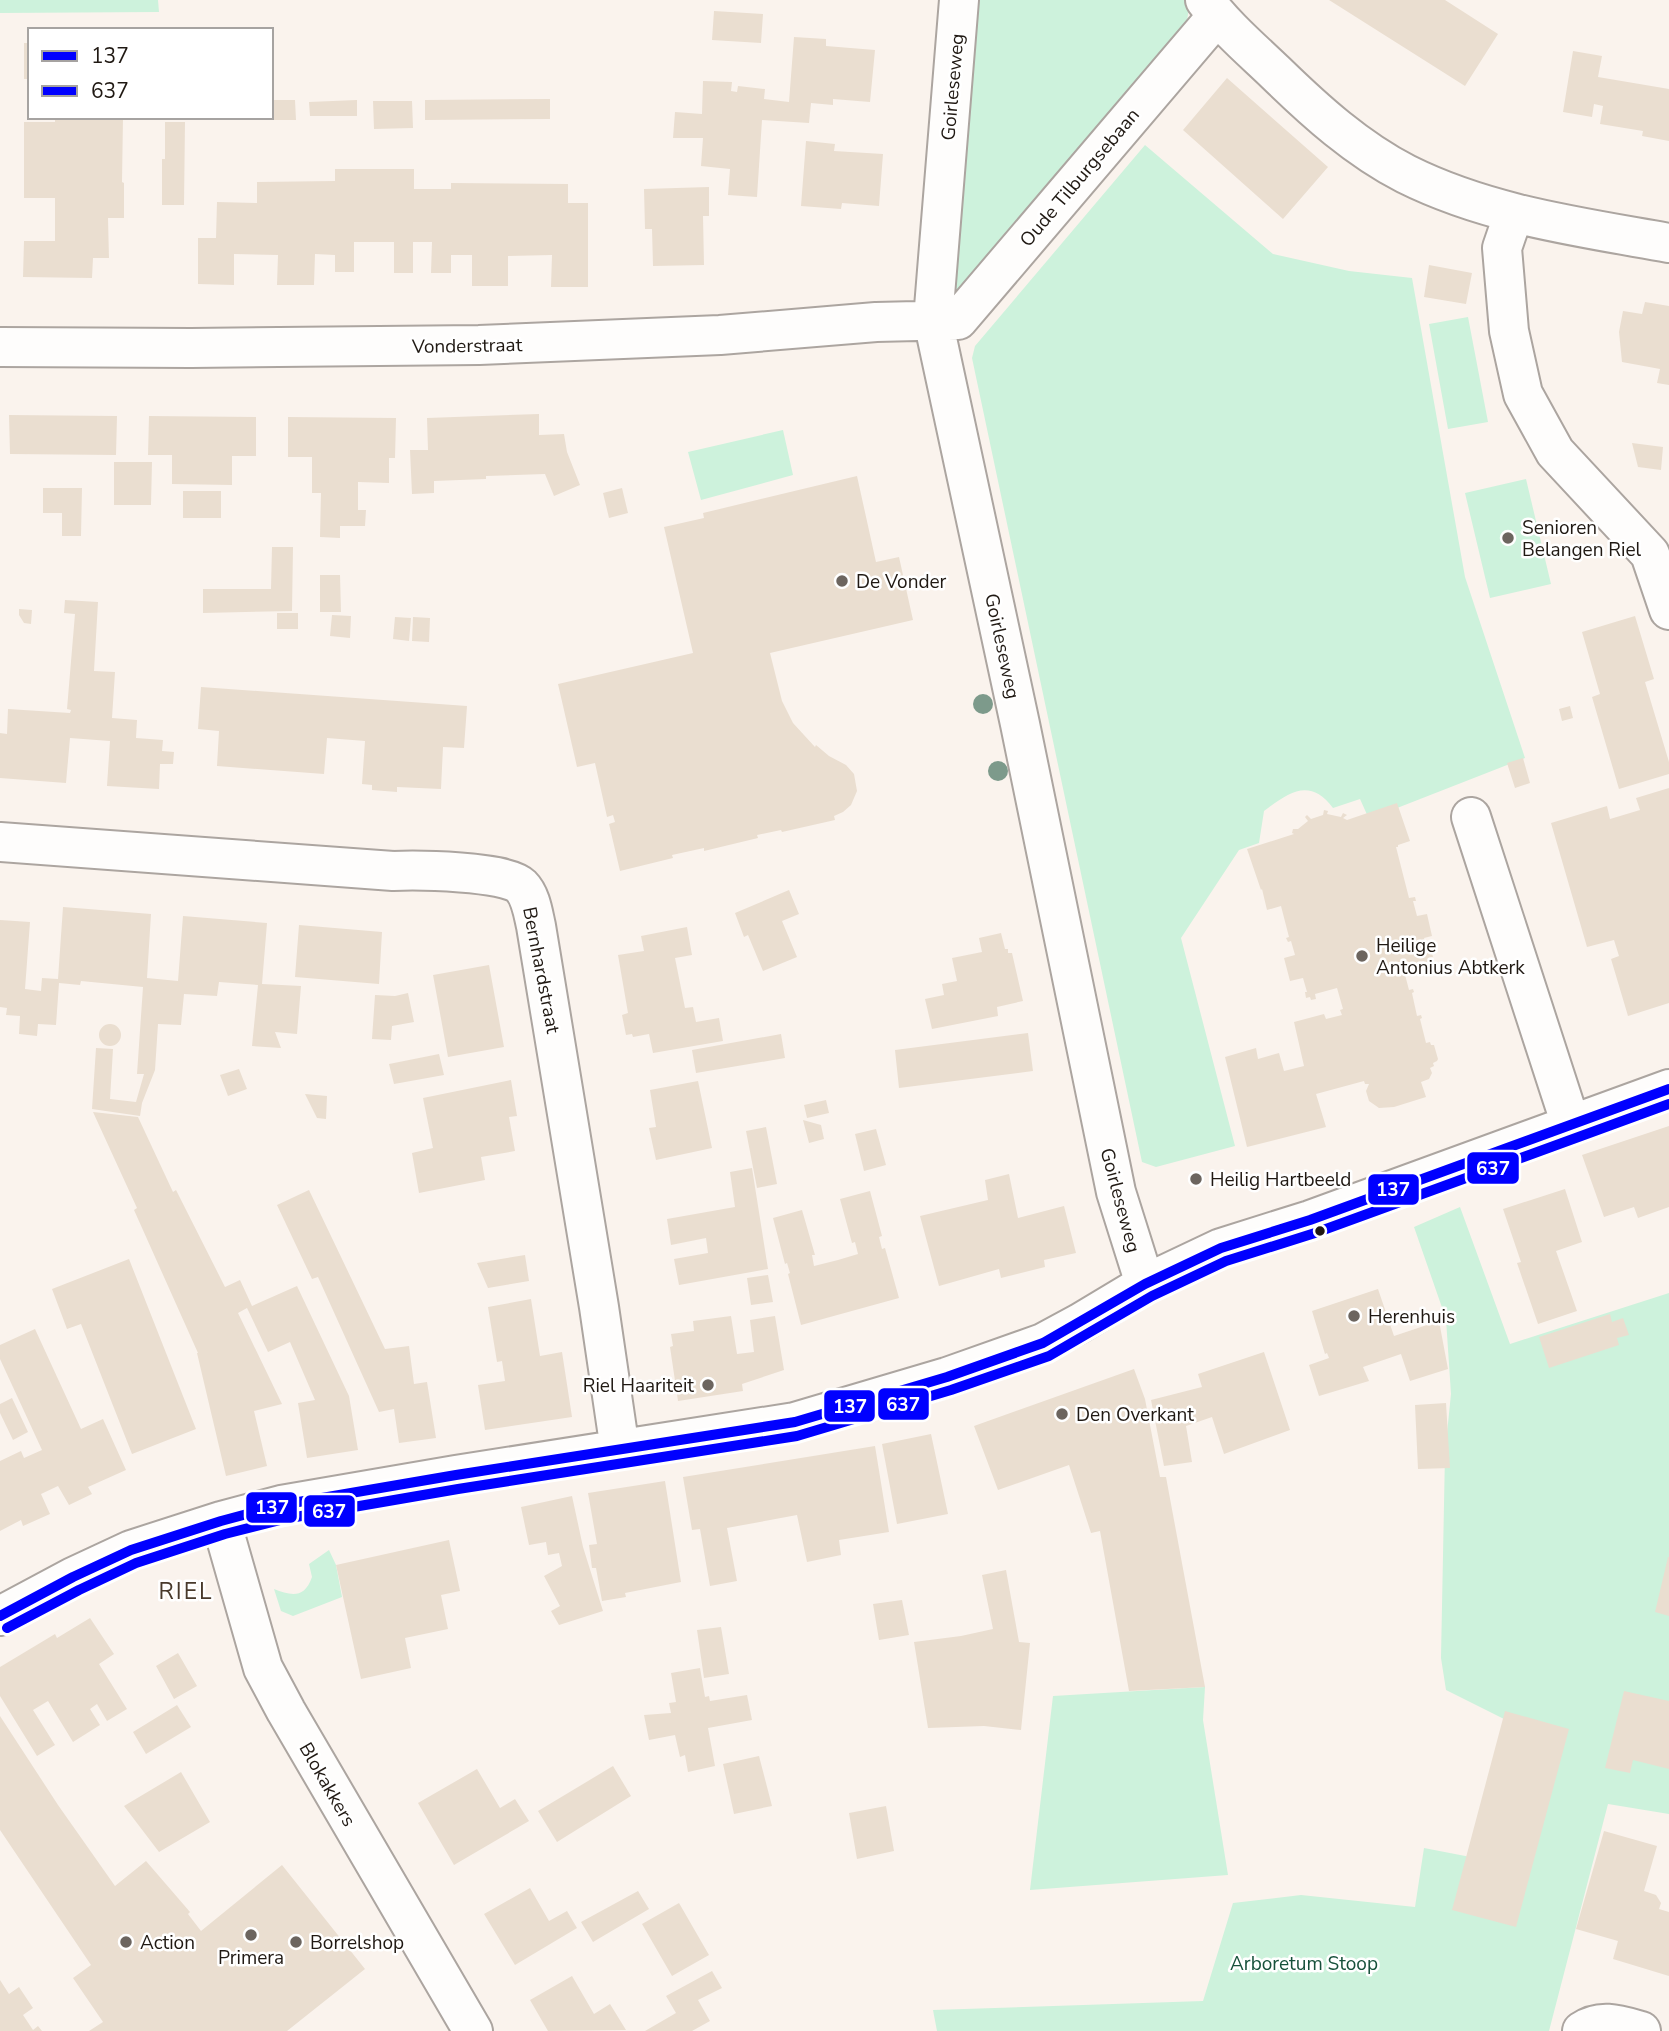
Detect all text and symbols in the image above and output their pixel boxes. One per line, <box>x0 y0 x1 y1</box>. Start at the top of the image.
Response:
legend <box>28 28 273 119</box>
street label: Goirleseweg <box>935 32 971 142</box>
text: 137 <box>91 42 129 70</box>
text: 637 <box>91 77 129 105</box>
street label: Oude Tilburgsebaan <box>1014 103 1146 252</box>
street label: Vonderstraat <box>411 332 523 360</box>
place label: Senioren Belangen Riel <box>1522 515 1642 563</box>
marker: Senioren Belangen Riel <box>1500 530 1516 546</box>
place label: De Vonder <box>856 569 947 595</box>
marker: De Vonder <box>834 573 850 589</box>
street label: Goirleseweg <box>978 591 1026 701</box>
street label: Bernhardstraat <box>516 905 566 1036</box>
place label: Heilige Antonius Abtkerk <box>1376 933 1525 981</box>
marker: Heilige Antonius Abtkerk <box>1354 948 1370 964</box>
street label: Goirleseweg <box>1094 1145 1146 1256</box>
line badge: 637 <box>1466 1151 1520 1185</box>
text: 637 <box>1476 1156 1510 1182</box>
place label: Heilig Hartbeeld <box>1210 1167 1351 1193</box>
marker: Heilig Hartbeeld <box>1188 1171 1204 1187</box>
line badge: 137 <box>1367 1173 1420 1206</box>
text: 137 <box>1376 1177 1410 1203</box>
unlabelled marker <box>1313 1224 1327 1238</box>
place label: Herenhuis <box>1368 1304 1455 1330</box>
marker: Herenhuis <box>1346 1308 1362 1324</box>
place label: Riel Haariteit <box>583 1373 694 1399</box>
marker: Riel Haariteit <box>700 1377 716 1393</box>
line badge: 637 <box>877 1387 930 1421</box>
line badge: 137 <box>823 1389 876 1423</box>
text: 637 <box>886 1392 920 1418</box>
text: 137 <box>833 1394 867 1420</box>
place label: Den Overkant <box>1076 1402 1194 1428</box>
marker: Den Overkant <box>1054 1406 1070 1422</box>
line badge: 137 <box>245 1491 298 1524</box>
line badge: 637 <box>303 1494 356 1528</box>
text: 137 <box>255 1495 289 1521</box>
text: 637 <box>312 1499 346 1525</box>
district label: RIEL <box>158 1576 214 1607</box>
street label: Blokakkers <box>293 1738 362 1831</box>
marker: Primera <box>243 1927 259 1943</box>
place label: Action <box>140 1930 195 1956</box>
place label: Borrelshop <box>310 1930 404 1956</box>
marker: Action <box>118 1934 134 1950</box>
marker: Borrelshop <box>288 1934 304 1950</box>
place label: Primera <box>218 1945 284 1971</box>
park label: Arboretum Stoop <box>1230 1951 1378 1977</box>

